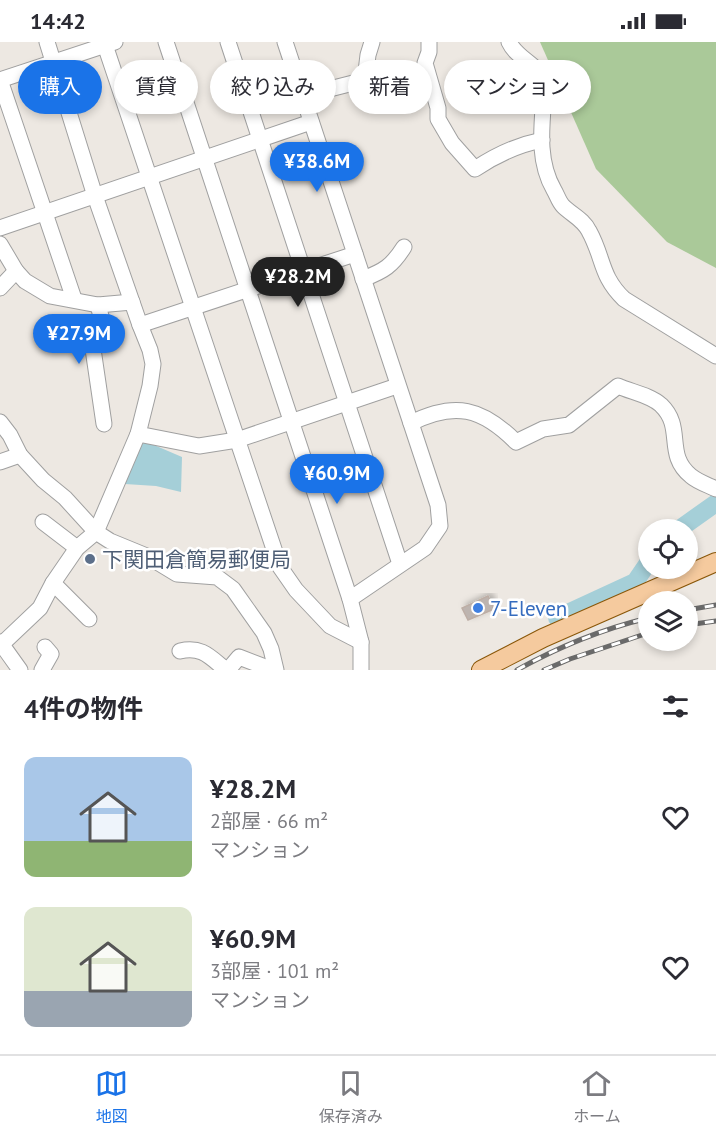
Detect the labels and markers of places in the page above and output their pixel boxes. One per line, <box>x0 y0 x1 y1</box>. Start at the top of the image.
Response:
pin: ¥38.6M <box>268 142 366 193</box>
pin: ¥28.2M <box>249 257 347 308</box>
pin: ¥27.9M <box>30 314 128 365</box>
pin: ¥60.9M <box>288 454 386 505</box>
place label: 下関田倉簡易郵便局 <box>102 546 291 573</box>
marker: 下関田倉簡易郵便局 <box>83 552 97 566</box>
place label: 7-Eleven <box>490 595 567 622</box>
marker: 7-Eleven <box>471 601 485 615</box>

